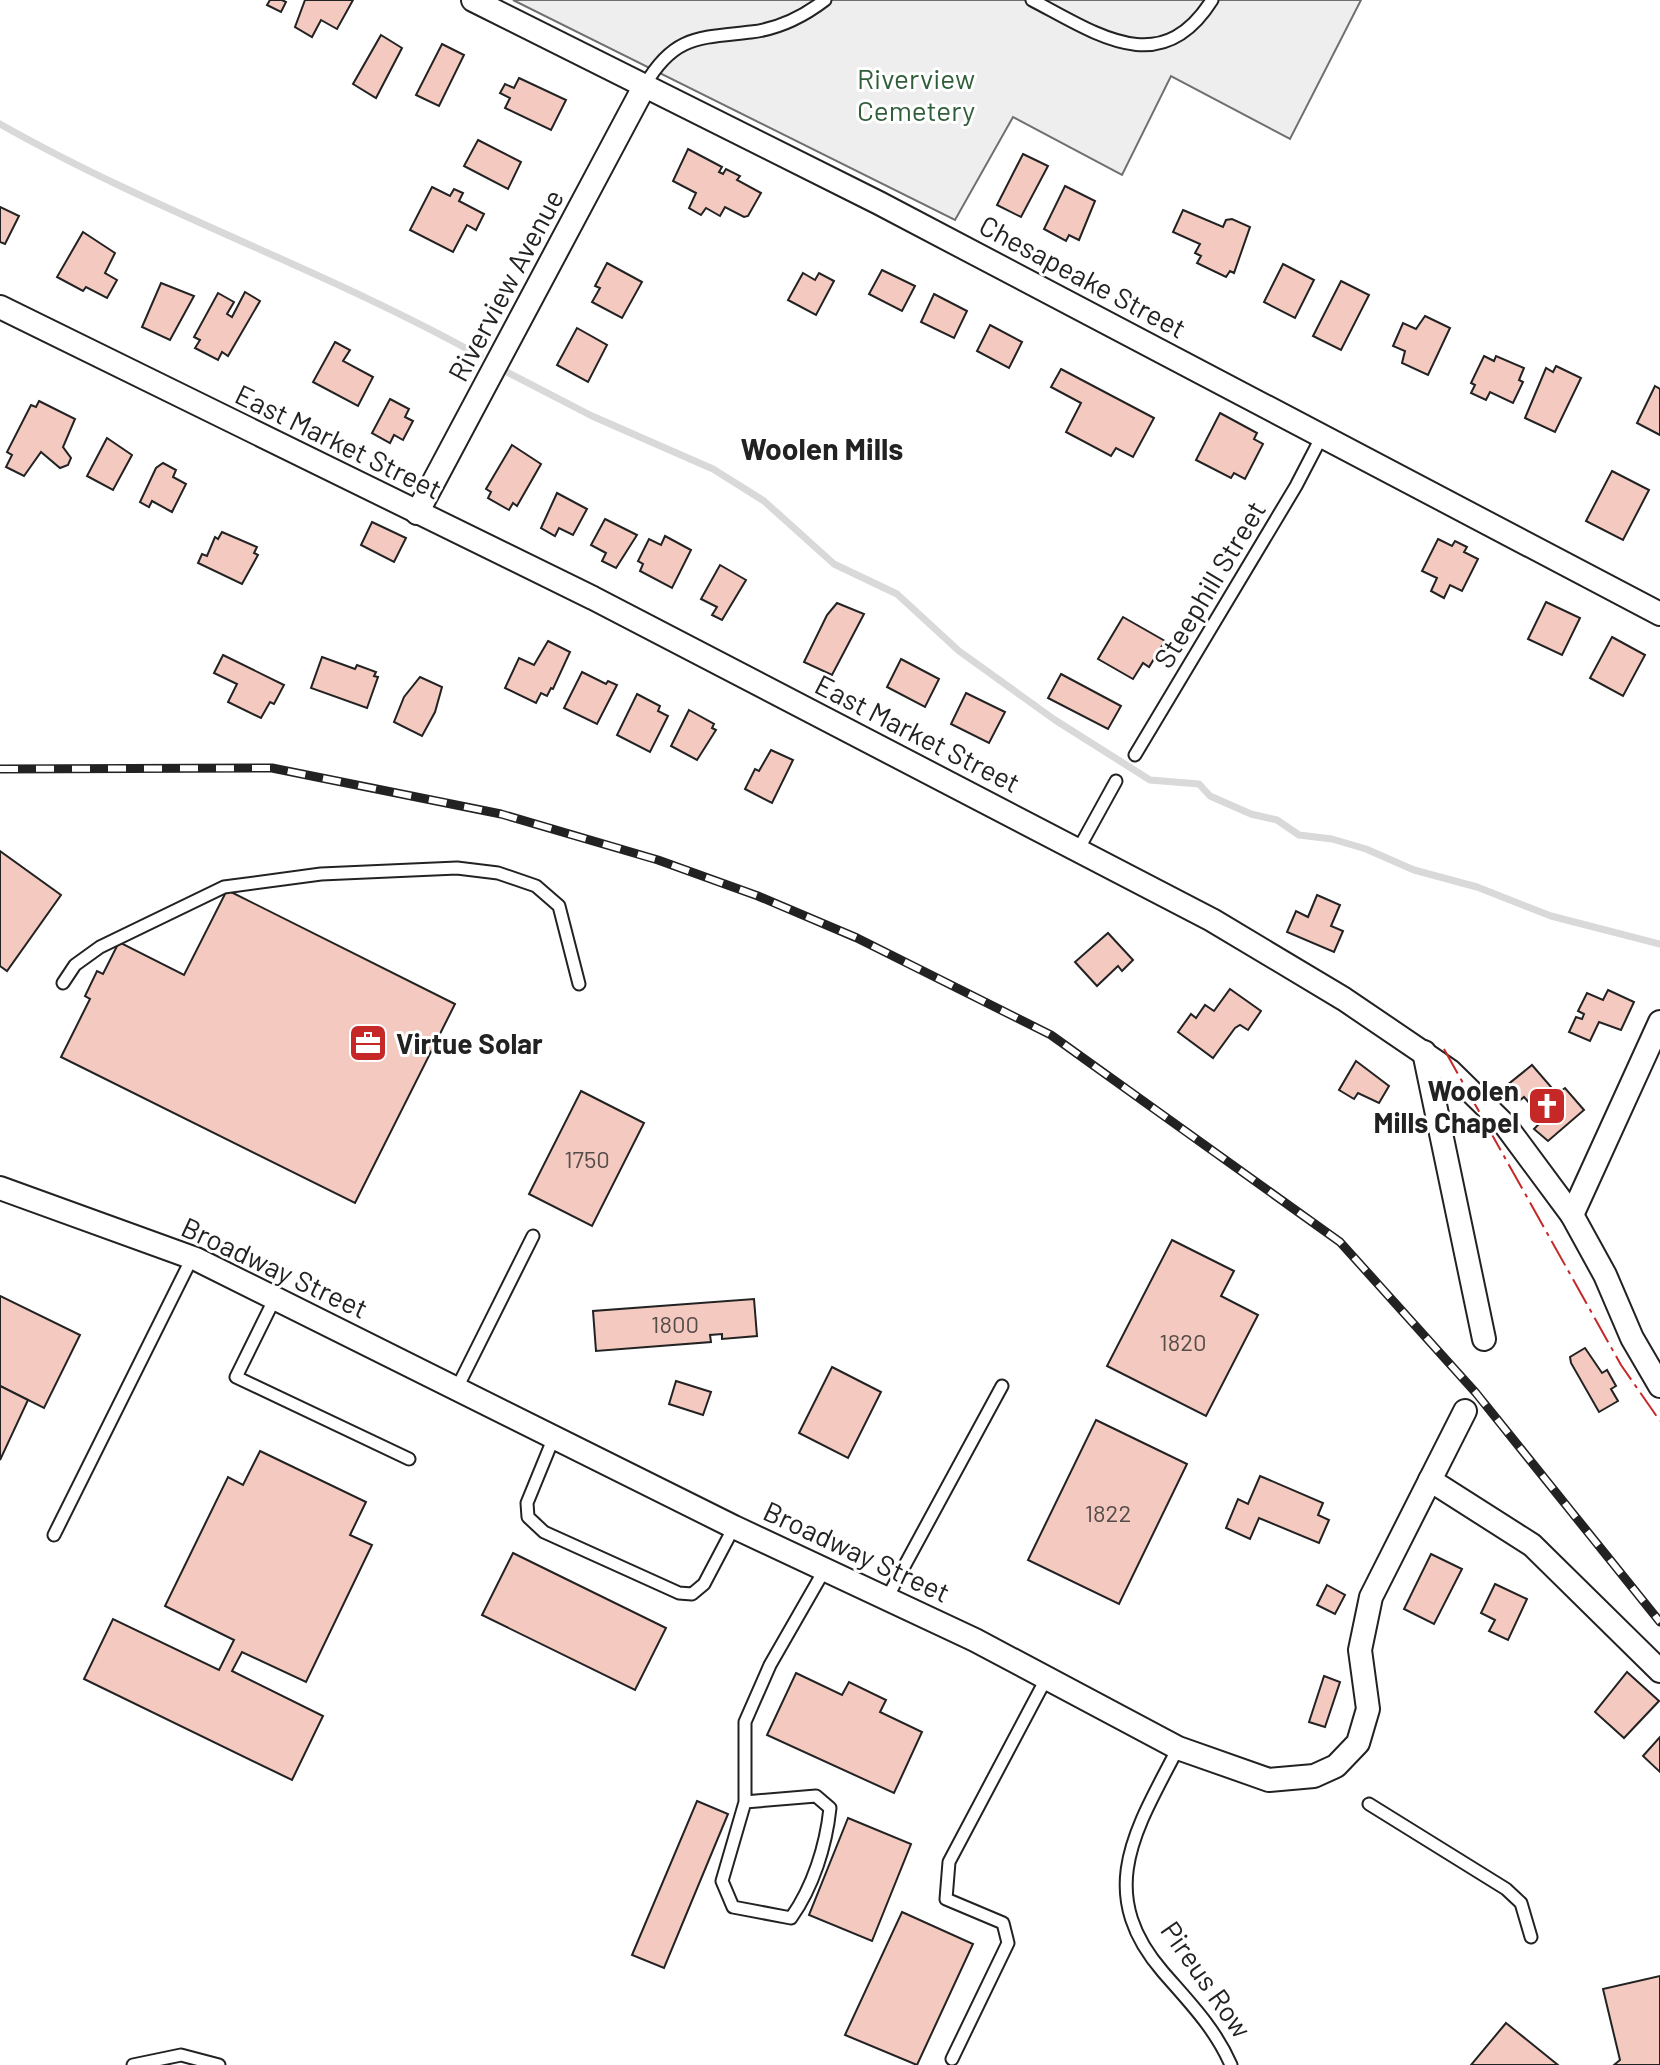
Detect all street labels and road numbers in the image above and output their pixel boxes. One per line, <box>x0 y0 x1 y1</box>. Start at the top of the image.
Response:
street label: Riverview Avenue <box>440 183 570 387</box>
street label: Chesapeake Street <box>974 207 1192 345</box>
street label: East Market Street <box>230 376 448 506</box>
street label: Steephill Street <box>1146 494 1272 674</box>
street label: East Market Street <box>810 667 1026 799</box>
street label: Broadway Street <box>177 1209 373 1325</box>
street label: Broadway Street <box>759 1493 955 1609</box>
street label: Pireus Row <box>1154 1914 1260 2044</box>

